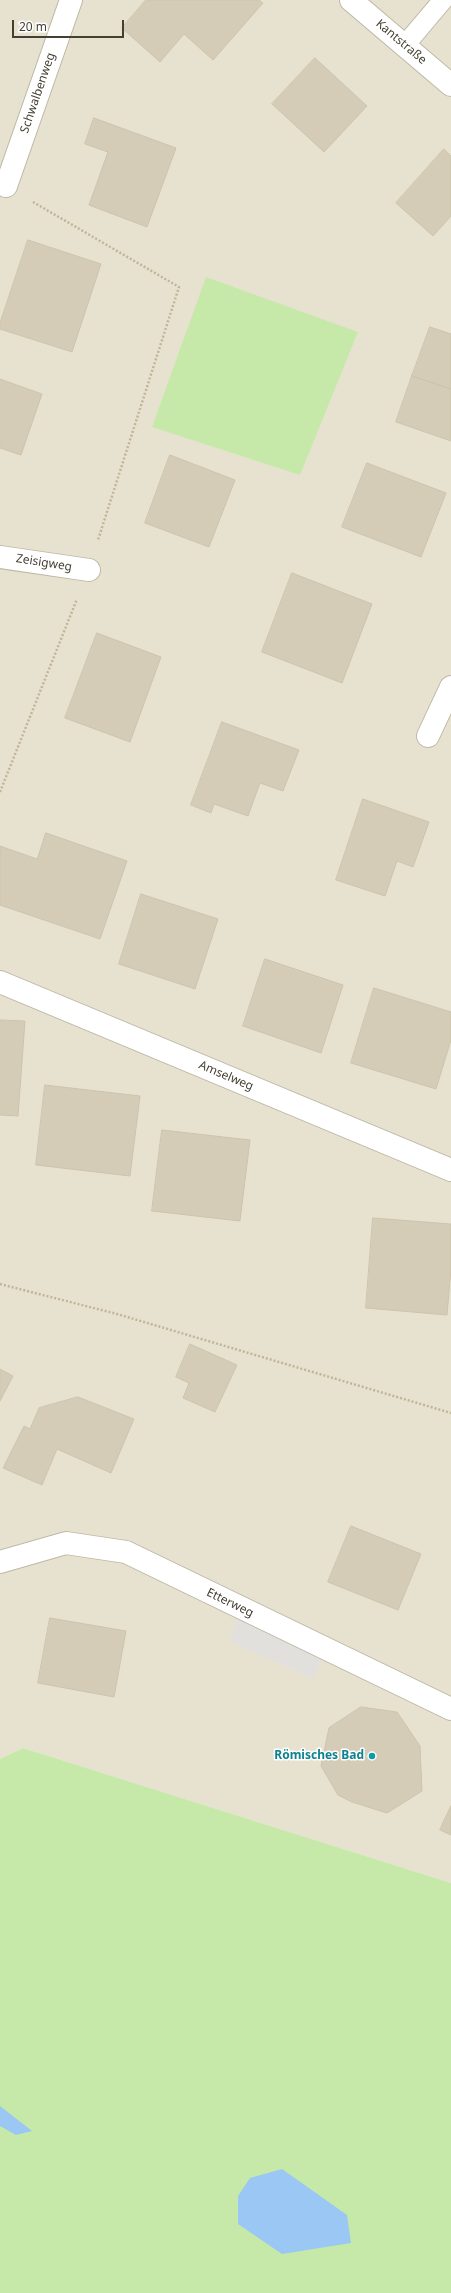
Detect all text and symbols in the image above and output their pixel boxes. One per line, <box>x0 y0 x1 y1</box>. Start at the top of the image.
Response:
scale bar <box>14 12 126 38</box>
street label: Kantstraße <box>373 17 429 67</box>
text: 20 m <box>19 18 47 35</box>
street label: Schwalbenweg <box>17 51 59 135</box>
street label: Zeisigweg <box>15 551 73 575</box>
street label: Amselweg <box>196 1058 256 1094</box>
street label: Etterweg <box>204 1585 256 1621</box>
place label: Römisches Bad <box>274 1749 364 1763</box>
marker: Römisches Bad <box>367 1751 377 1761</box>

